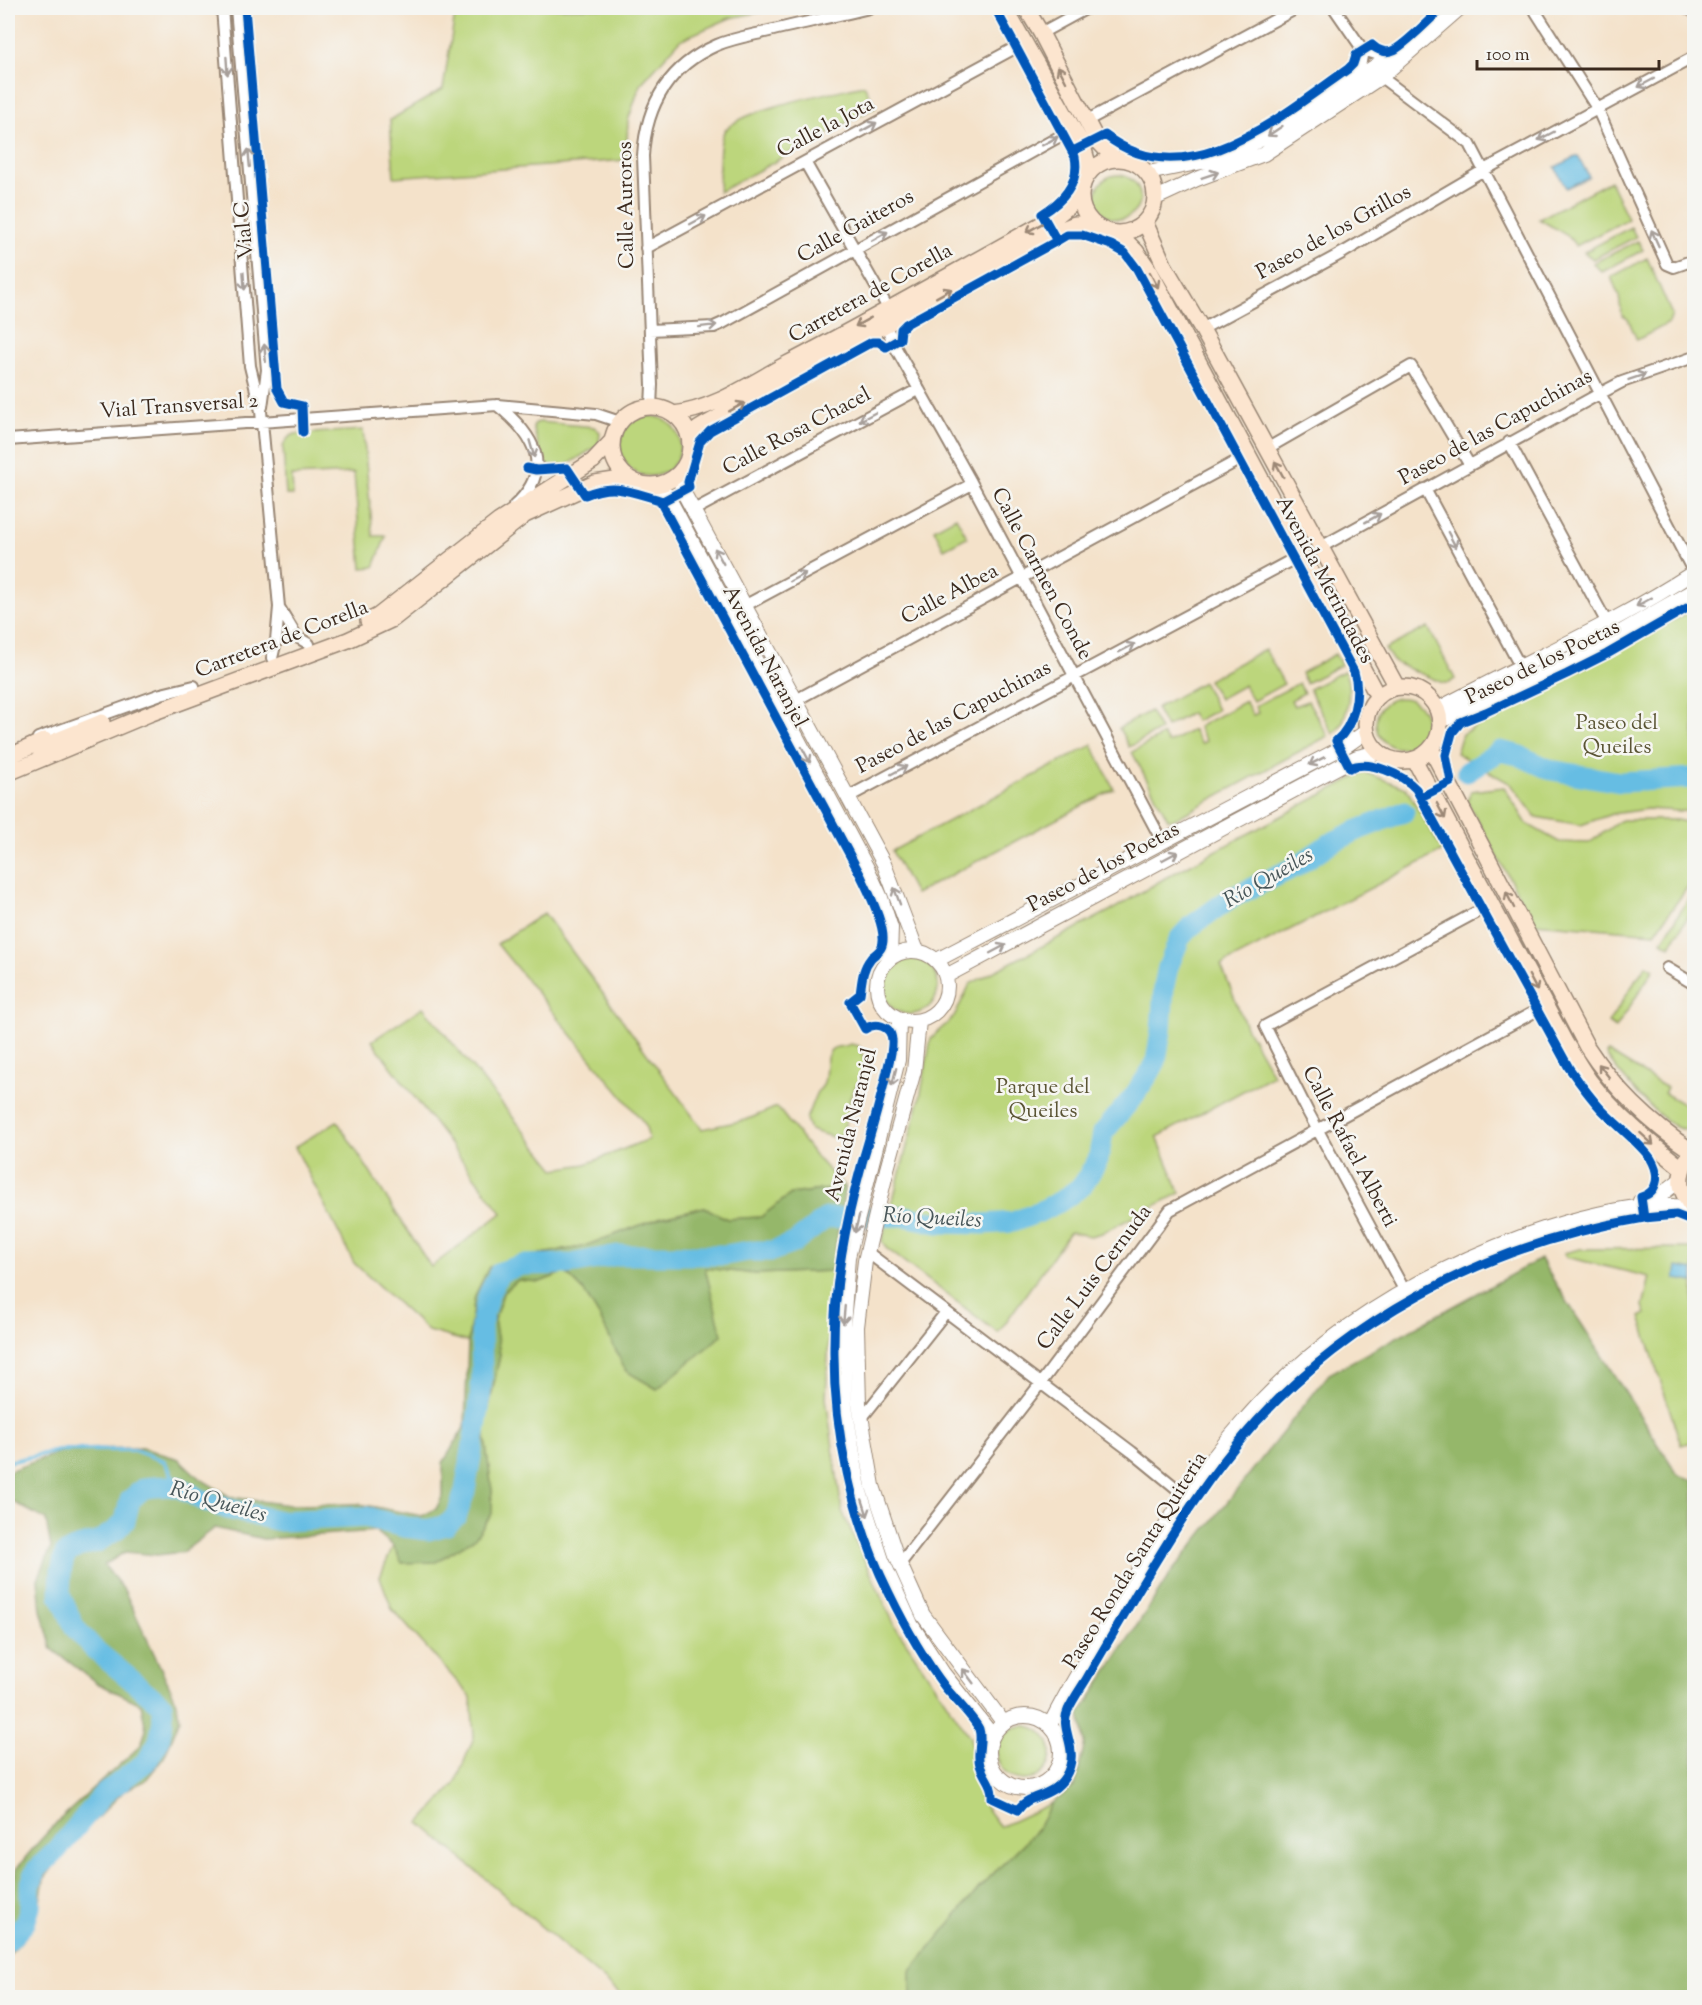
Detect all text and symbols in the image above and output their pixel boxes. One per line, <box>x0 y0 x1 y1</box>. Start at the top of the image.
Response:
scale bar <box>1477 33 1658 71</box>
text: 100 m <box>1486 43 1530 69</box>
one-way arrow <box>222 55 233 75</box>
one-way arrow <box>1056 66 1068 84</box>
one-way arrow <box>1638 77 1655 89</box>
street label: Calle la Jota <box>772 90 880 166</box>
one-way arrow <box>860 121 877 133</box>
one-way arrow <box>1266 125 1283 138</box>
one-way arrow <box>1538 130 1555 142</box>
one-way arrow <box>1041 135 1059 146</box>
street label: Calle Auroros <box>611 141 643 269</box>
one-way arrow <box>243 149 254 169</box>
one-way arrow <box>1200 168 1219 179</box>
street label: Paseo de los Grillos <box>1251 178 1417 288</box>
street label: Calle Gaiteros <box>792 183 920 271</box>
street label: Vial C <box>228 199 262 261</box>
one-way arrow <box>688 214 706 225</box>
one-way arrow <box>1025 223 1043 234</box>
one-way arrow <box>871 229 888 241</box>
one-way arrow <box>1648 229 1659 247</box>
street label: Carretera de Corella <box>784 236 959 352</box>
one-way arrow <box>238 271 249 291</box>
one-way arrow <box>1148 271 1160 288</box>
one-way arrow <box>935 287 952 299</box>
one-way arrow <box>855 316 872 328</box>
one-way arrow <box>698 321 717 332</box>
one-way arrow <box>259 343 270 363</box>
street label: Paseo de las Capuchinas <box>1394 362 1598 494</box>
one-way arrow <box>1627 371 1646 382</box>
street label: Calle Rosa Chacel <box>717 380 877 484</box>
street label: Vial Transversal 2 <box>99 386 259 428</box>
one-way arrow <box>728 401 745 413</box>
one-way arrow <box>859 411 876 423</box>
one-way arrow <box>527 439 538 458</box>
one-way arrow <box>1273 461 1285 478</box>
street label: Calle Carmen Conde <box>983 483 1099 665</box>
street label: Avenida Merindades <box>1267 491 1381 669</box>
one-way arrow <box>1363 512 1381 523</box>
one-way arrow <box>1447 531 1458 549</box>
one-way arrow <box>713 547 724 565</box>
street label: Calle Albea <box>896 557 1004 633</box>
one-way arrow <box>788 571 806 582</box>
street label: Avenida Naranjel <box>714 580 814 734</box>
street label: Carretera de Corella <box>191 593 373 687</box>
one-way arrow <box>1636 596 1653 608</box>
street label: Paseo de los Poetas <box>1461 613 1625 713</box>
one-way arrow <box>1118 642 1135 654</box>
street label: Paseo de las Capuchinas <box>851 654 1057 782</box>
park label: Paseo del Queiles <box>1576 709 1658 763</box>
one-way arrow <box>800 746 812 763</box>
one-way arrow <box>1308 755 1326 767</box>
one-way arrow <box>890 764 907 776</box>
one-way arrow <box>1435 802 1447 819</box>
street label: Paseo de los Poetas <box>1023 815 1185 921</box>
water label: Río Queiles <box>1218 840 1320 918</box>
one-way arrow <box>1160 850 1178 861</box>
one-way arrow <box>890 887 901 906</box>
one-way arrow <box>1504 892 1515 910</box>
one-way arrow <box>988 943 1006 954</box>
one-way arrow <box>1527 974 1539 991</box>
street label: Avenida Naranjel <box>818 1045 886 1205</box>
street label: Calle Rafael Alberti <box>1294 1061 1404 1233</box>
one-way arrow <box>1597 1063 1610 1079</box>
one-way arrow <box>887 1067 899 1086</box>
park label: Parque del Queiles <box>996 1073 1090 1127</box>
one-way arrow <box>1639 1132 1654 1146</box>
street label: Calle Luis Cernuda <box>1030 1199 1160 1357</box>
water label: Río Queiles <box>882 1200 982 1238</box>
one-way arrow <box>850 1214 862 1233</box>
one-way arrow <box>838 1305 849 1325</box>
street label: Paseo Ronda Santa Quiteria <box>1057 1446 1215 1675</box>
water label: Río Queiles <box>166 1474 270 1532</box>
one-way arrow <box>861 1498 872 1517</box>
one-way arrow <box>962 1668 974 1684</box>

